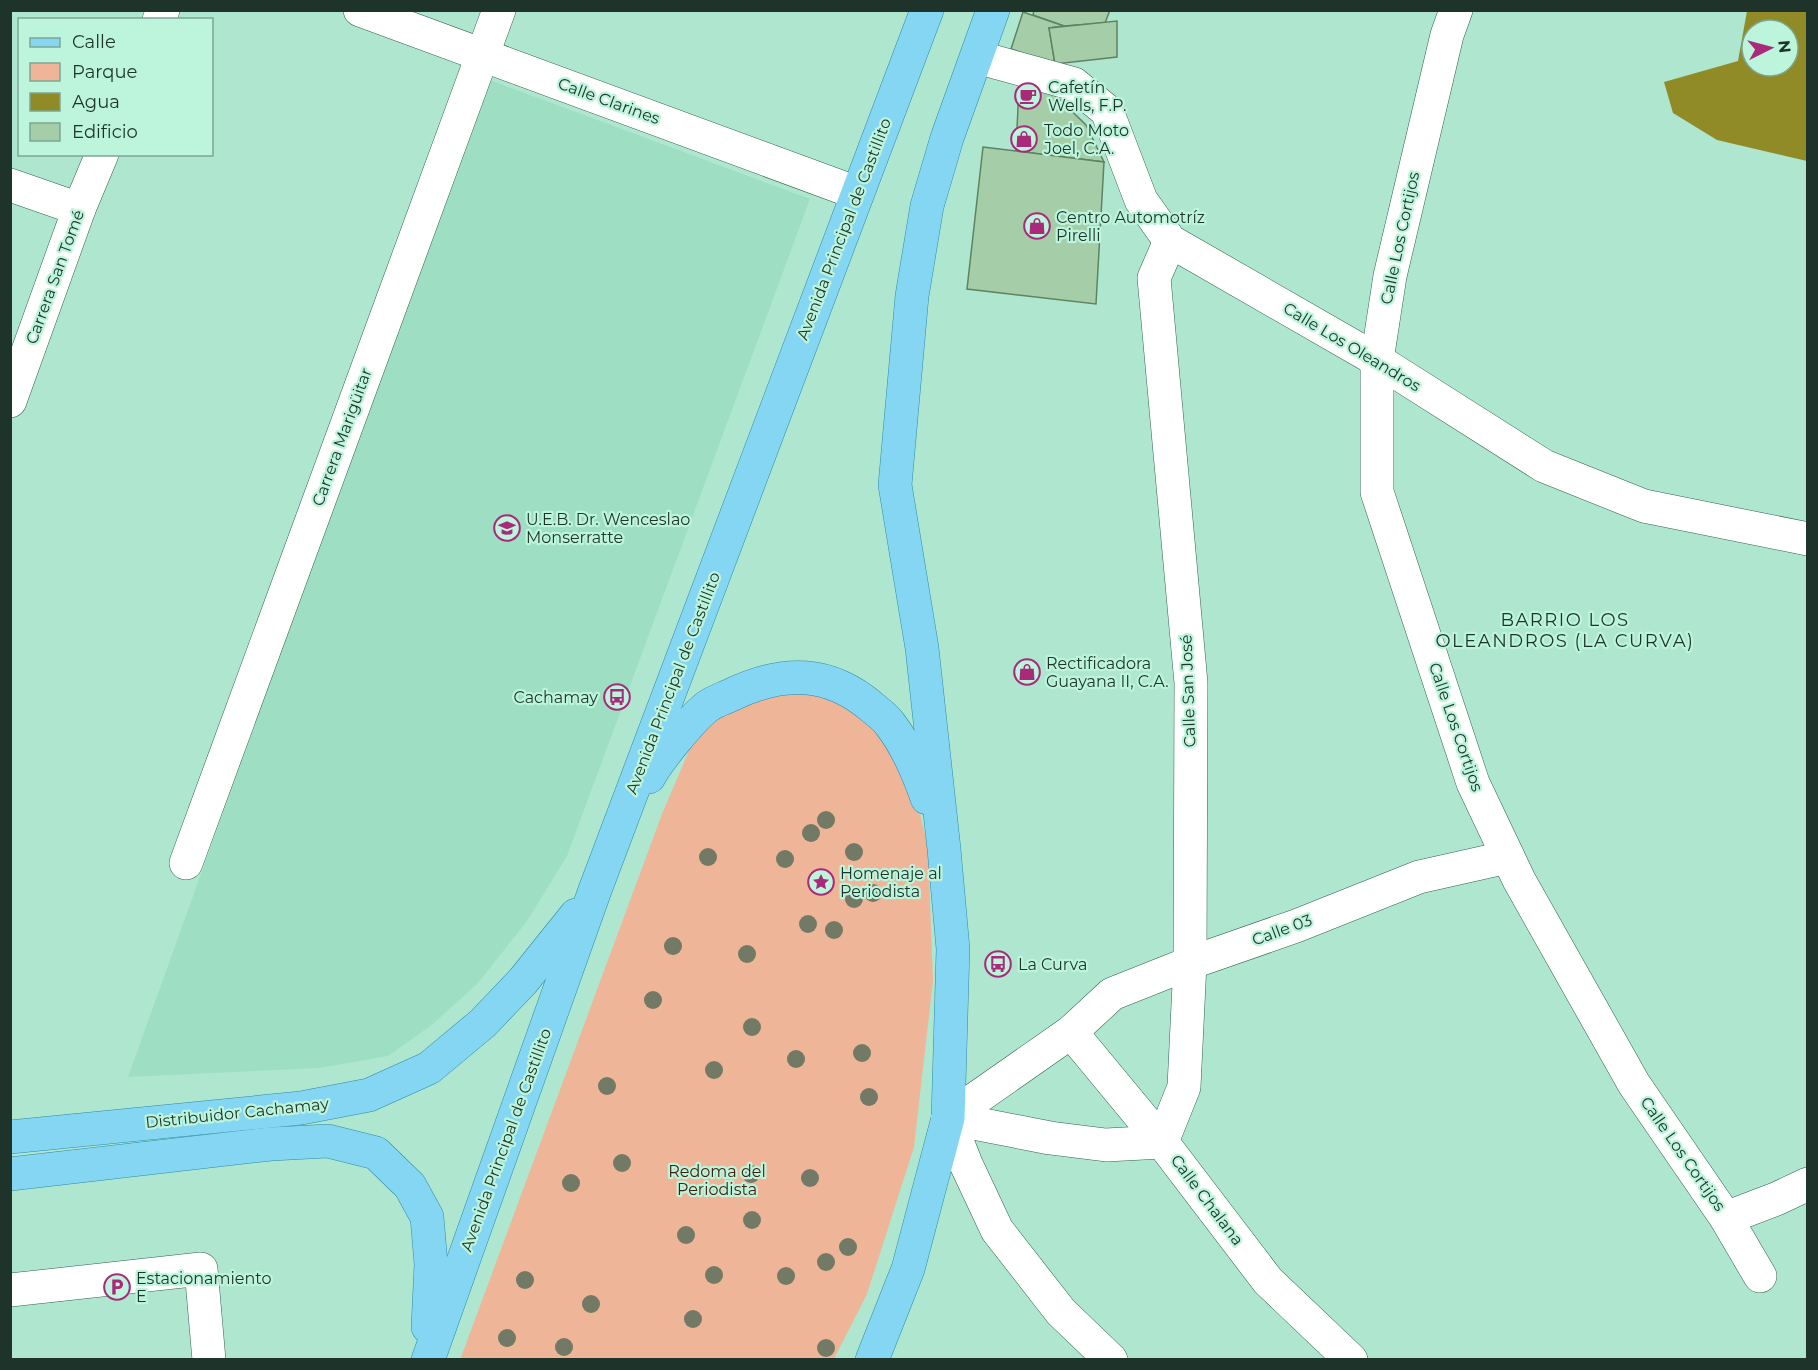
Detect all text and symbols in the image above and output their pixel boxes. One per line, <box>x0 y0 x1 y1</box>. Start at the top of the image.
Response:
legend <box>18 18 213 156</box>
north arrow <box>1740 18 1800 78</box>
text: Calle <box>72 31 116 53</box>
text: N <box>1774 39 1795 54</box>
text: Parque <box>72 61 138 83</box>
street label: Calle Clarines <box>555 74 663 128</box>
place label: Cafetín Wells, F.P. <box>1048 78 1126 115</box>
cafe icon: Cafetín Wells, F.P. <box>1013 81 1043 111</box>
text: Agua <box>72 91 120 113</box>
street label: Avenida Principal de Castillito <box>793 115 895 343</box>
text: Edificio <box>72 121 138 143</box>
place label: Todo Moto Joel, C.A. <box>1043 121 1129 158</box>
shop icon: Todo Moto Joel, C.A. <box>1009 124 1039 154</box>
street label: Calle Los Cortijos <box>1377 170 1423 306</box>
street label: Carrera San Tomé <box>22 207 88 347</box>
place label: Centro Automotríz Pirelli <box>1056 208 1205 245</box>
shop icon: Centro Automotríz Pirelli <box>1022 211 1052 241</box>
street label: Calle Los Oleandros <box>1280 298 1424 396</box>
street label: Carrera Marigüitar <box>308 365 376 509</box>
place label: U.E.B. Dr. Wenceslao Monserratte <box>526 510 690 547</box>
school or university icon: U.E.B. Dr. Wenceslao Monserratte <box>492 513 522 543</box>
street label: Avenida Principal de Castillito <box>622 569 724 797</box>
district label: BARRIO LOS OLEANDROS (LA CURVA) <box>1436 609 1694 652</box>
street label: Calle San José <box>1177 634 1199 748</box>
place label: Rectificadora Guayana II, C.A. <box>1046 654 1169 691</box>
shop icon: Rectificadora Guayana II, C.A. <box>1012 657 1042 687</box>
street label: Calle Los Cortijos <box>1425 660 1487 794</box>
bus stop icon: Cachamay <box>602 682 632 712</box>
place label: Cachamay <box>513 688 598 707</box>
place label: Homenaje al Periodista <box>840 864 942 901</box>
place icon: Homenaje al Periodista <box>806 867 836 897</box>
street label: Calle 03 <box>1249 910 1315 950</box>
bus stop icon: La Curva <box>983 949 1013 979</box>
place label: La Curva <box>1018 955 1087 974</box>
street label: Avenida Principal de Castillito <box>457 1026 555 1254</box>
street label: Calle Los Cortijos <box>1636 1093 1730 1215</box>
street label: Distribuidor Cachamay <box>144 1094 330 1132</box>
street label: Calle Chalana <box>1167 1151 1247 1249</box>
park label: Redoma del Periodista <box>668 1162 766 1199</box>
place label: Estacionamiento E <box>136 1269 271 1306</box>
parking icon: Estacionamiento E <box>102 1272 132 1302</box>

